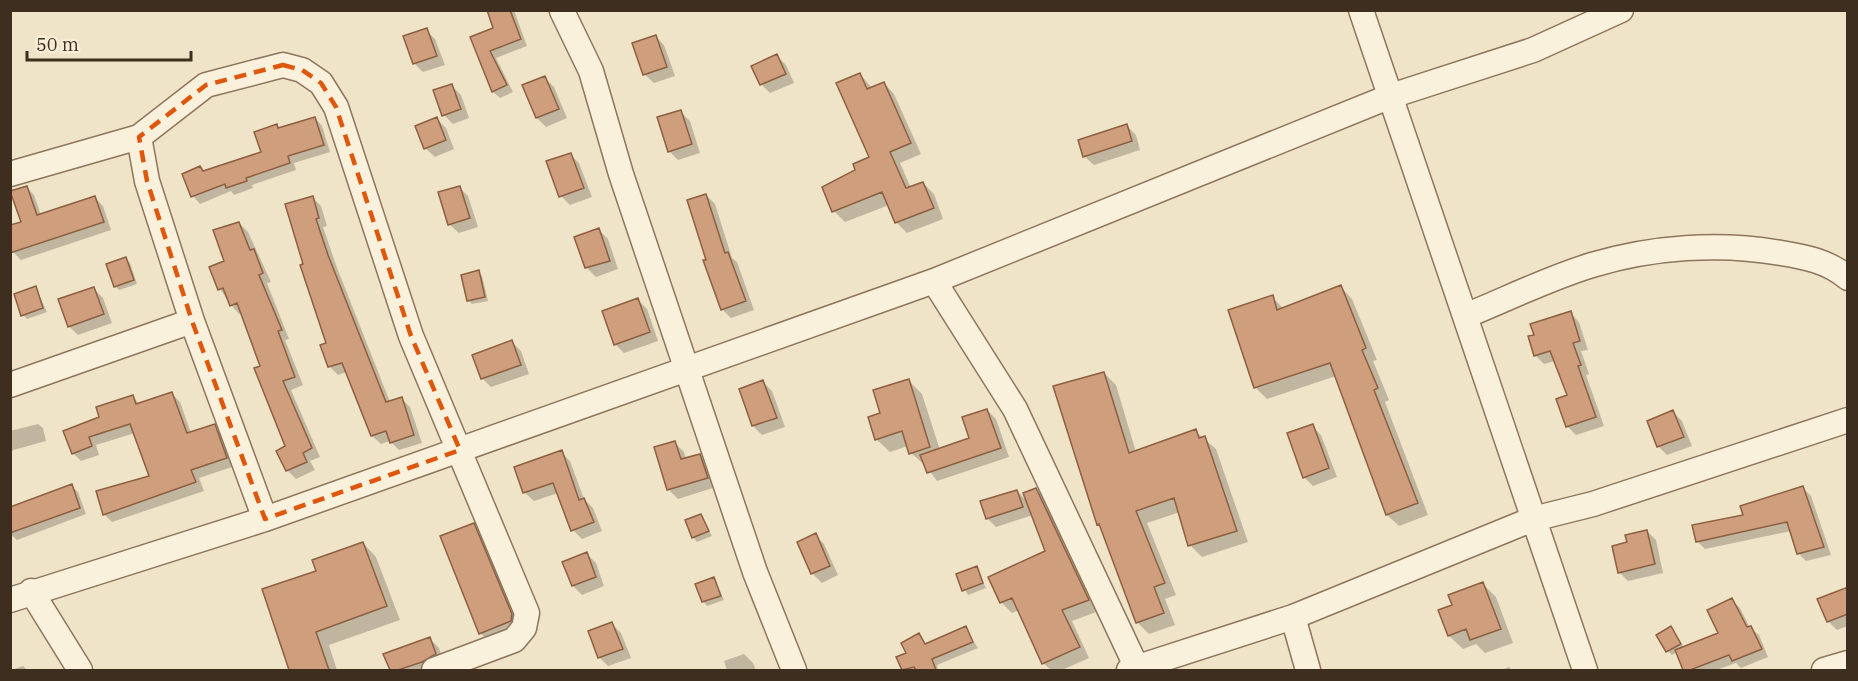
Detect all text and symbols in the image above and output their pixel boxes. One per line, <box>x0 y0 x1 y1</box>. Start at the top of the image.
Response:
scale bar <box>27 24 190 62</box>
text: 50 m <box>36 33 79 56</box>

